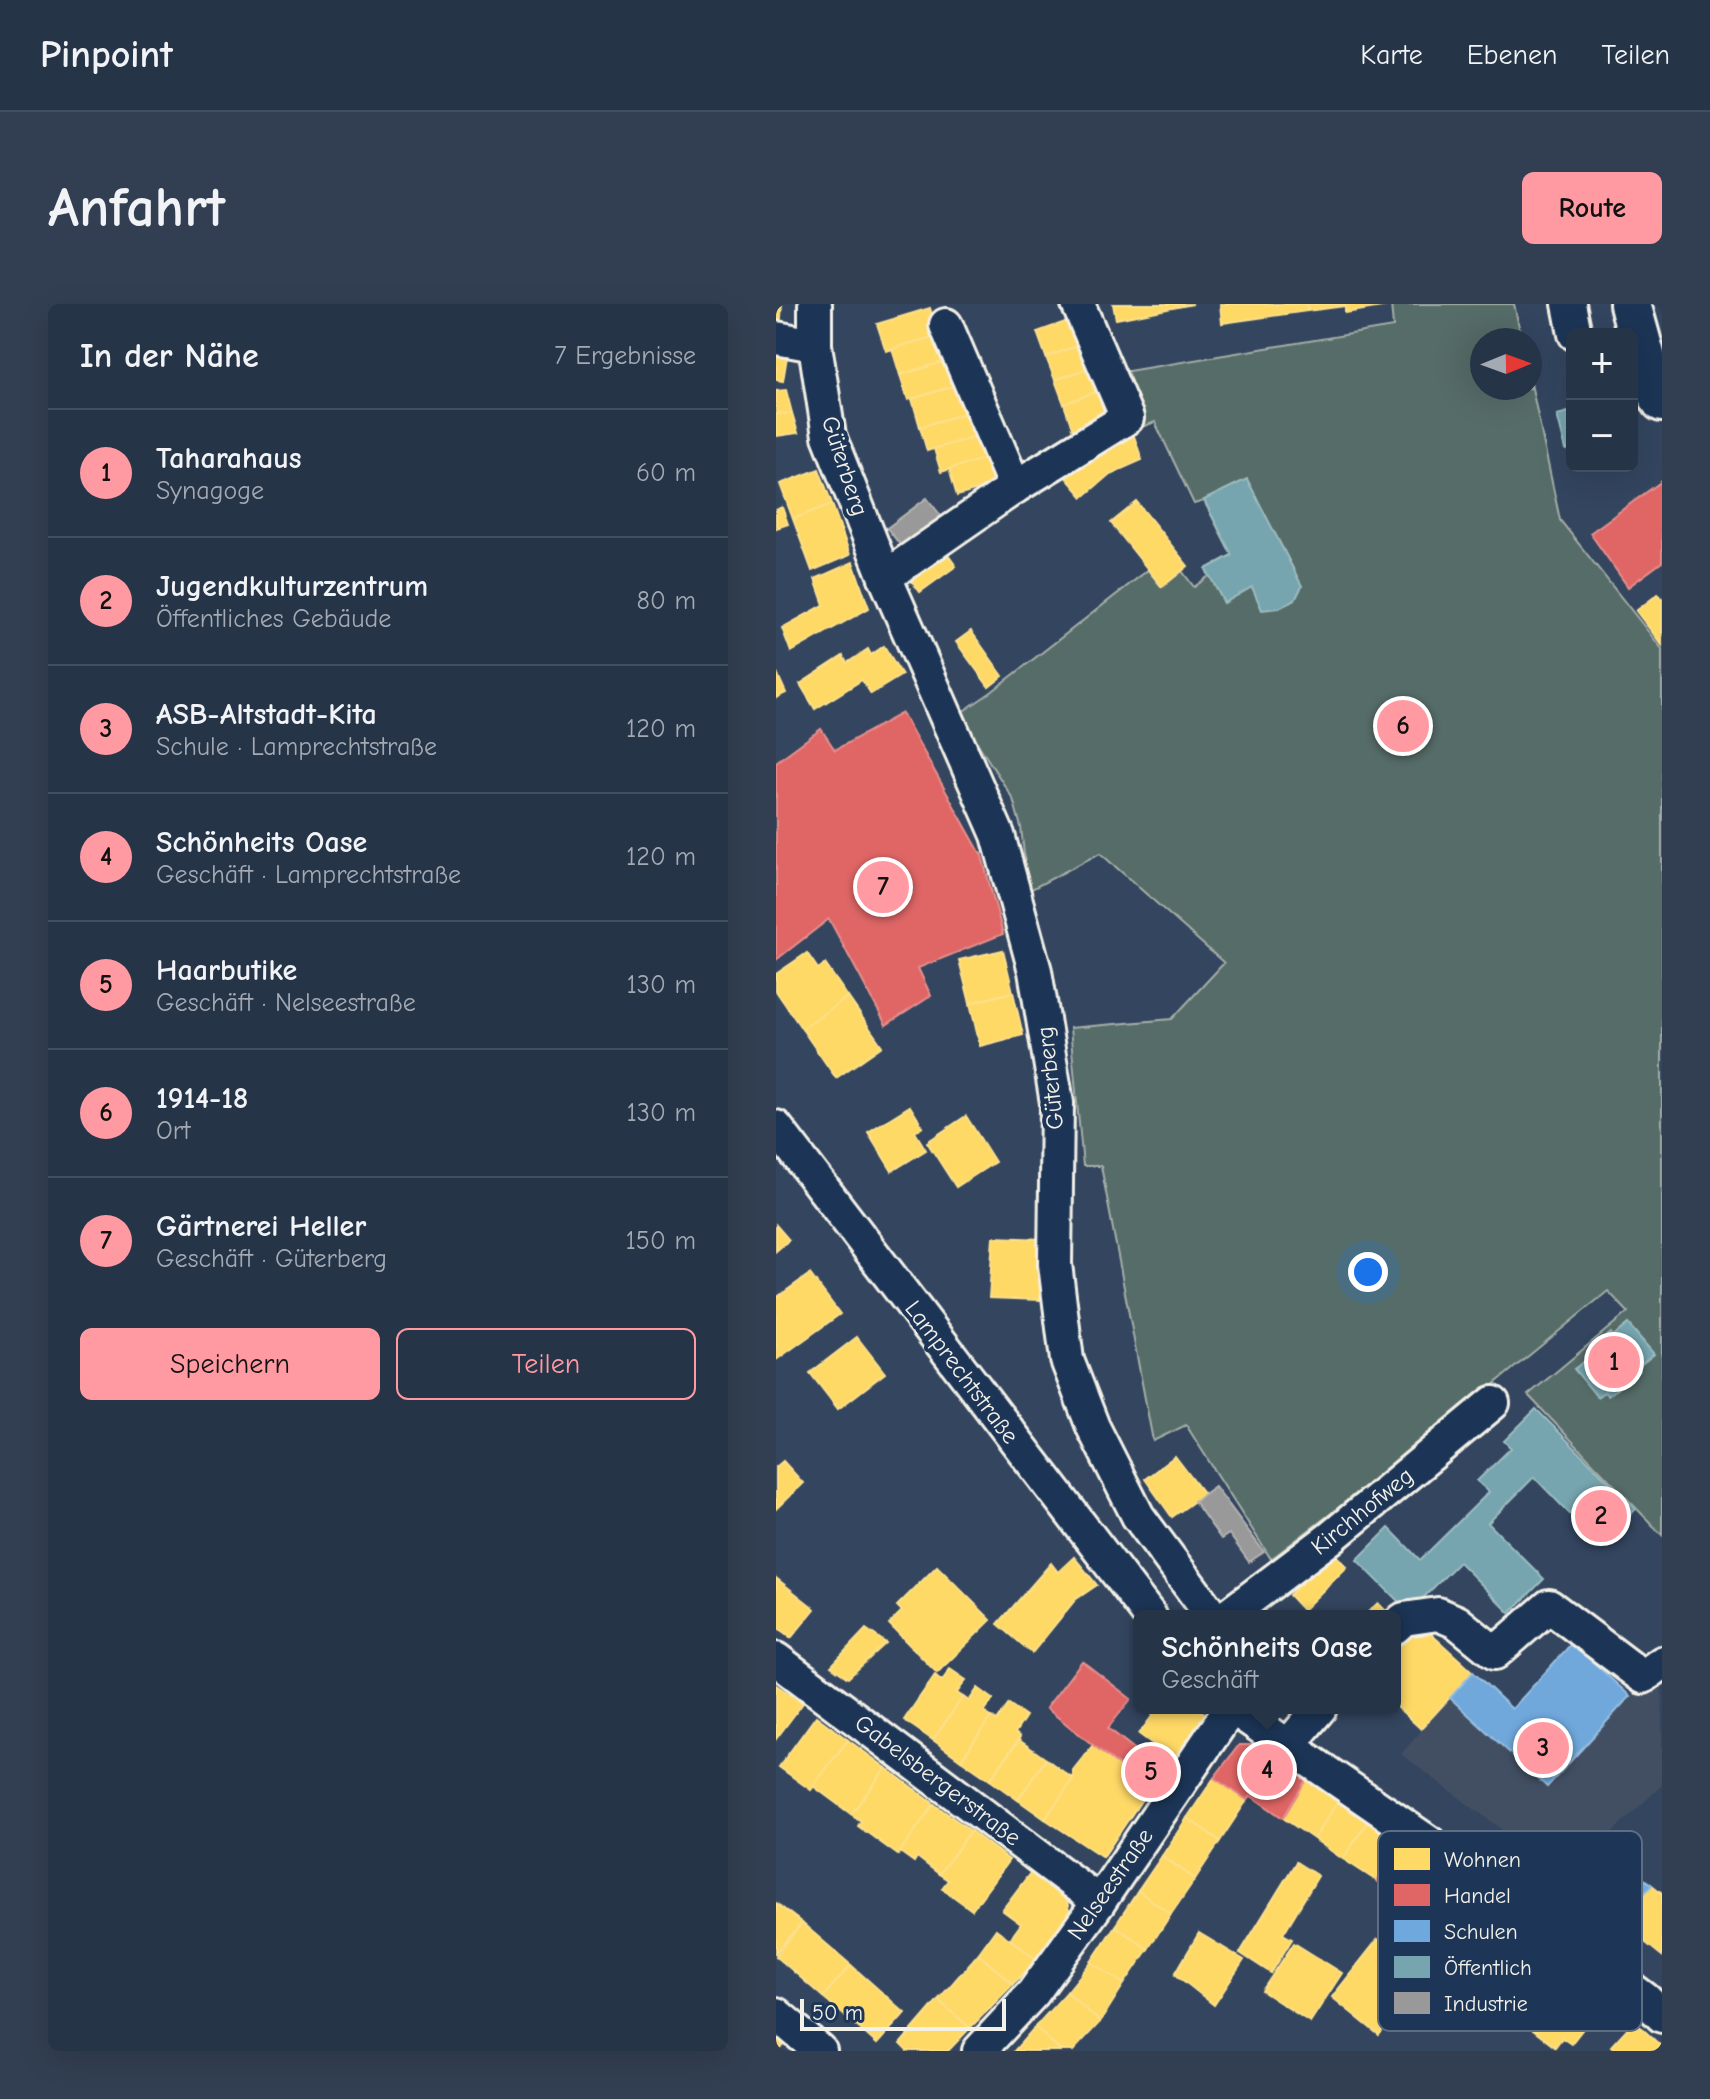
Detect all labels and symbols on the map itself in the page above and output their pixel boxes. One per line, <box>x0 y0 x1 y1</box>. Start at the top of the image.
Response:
north arrow <box>1470 328 1542 400</box>
street label: Güterberg <box>816 412 874 520</box>
pin: 6 <box>1377 696 1429 756</box>
pin: 7 <box>857 857 909 917</box>
street label: Güterberg <box>1031 1025 1069 1131</box>
your location <box>1348 1252 1388 1292</box>
street label: Lamprechtstraße <box>899 1295 1025 1449</box>
pin: 1 <box>1588 1332 1640 1392</box>
street label: Kirchhofweg <box>1305 1461 1419 1561</box>
pin: 2 <box>1575 1486 1627 1546</box>
street label: Gabelsbergerstraße <box>849 1708 1027 1852</box>
pin: 3 <box>1517 1718 1569 1778</box>
pin: 4 <box>1241 1740 1293 1800</box>
pin: 5 <box>1125 1742 1177 1802</box>
street label: Nelseestraße <box>1061 1823 1159 1945</box>
legend <box>1378 1831 1642 2031</box>
text: Wohnen <box>1444 1847 1521 1873</box>
text: Handel <box>1444 1883 1511 1909</box>
text: Schulen <box>1444 1919 1518 1945</box>
text: Öffentlich <box>1444 1955 1532 1981</box>
text: Industrie <box>1444 1991 1528 2017</box>
scale bar <box>800 1995 1006 2031</box>

